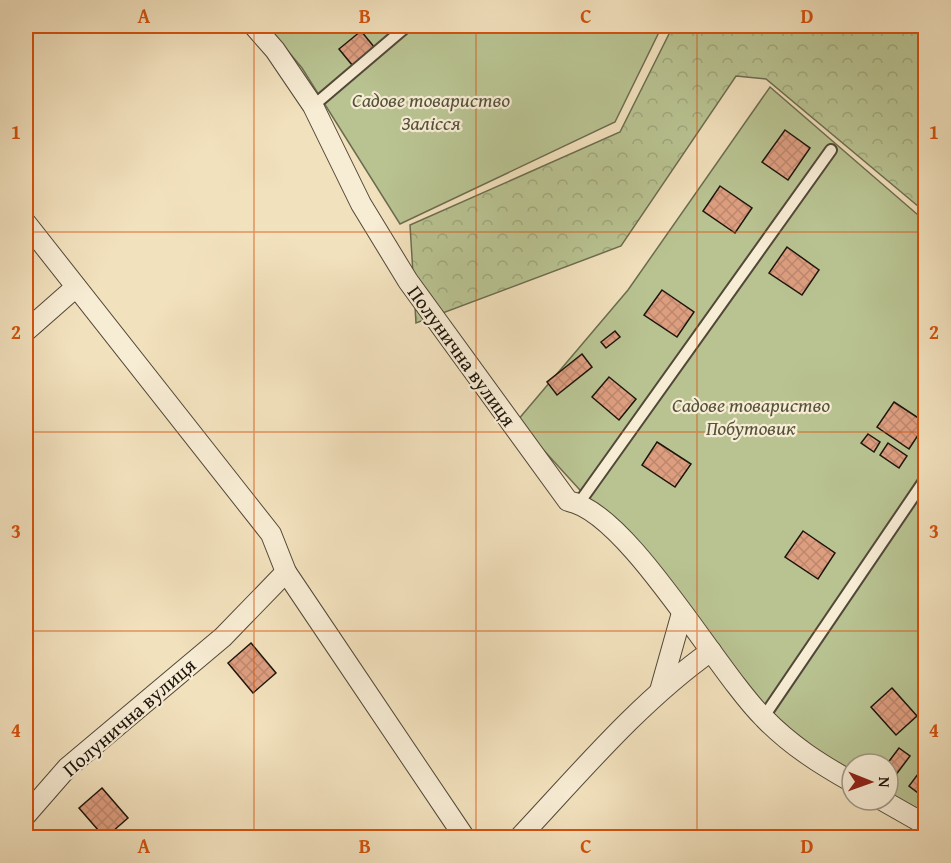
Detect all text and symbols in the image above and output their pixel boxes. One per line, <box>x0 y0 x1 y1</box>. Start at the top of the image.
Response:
text: A <box>138 1 151 30</box>
text: B <box>359 1 371 30</box>
text: C <box>580 1 592 30</box>
text: D <box>800 1 814 30</box>
park label: Садове товариство Залісся <box>352 85 510 137</box>
text: 1 <box>11 117 21 146</box>
text: 1 <box>929 117 939 146</box>
street label: Полунична вулиця <box>401 279 524 432</box>
text: 2 <box>11 317 21 346</box>
text: 2 <box>929 317 939 346</box>
park label: Садове товариство Побутовик <box>672 390 830 442</box>
text: 3 <box>11 516 21 545</box>
text: 3 <box>929 516 939 545</box>
street label: Полунична вулиця <box>56 650 202 783</box>
text: 4 <box>11 715 21 744</box>
text: 4 <box>929 715 939 744</box>
north arrow <box>840 752 900 812</box>
text: N <box>873 777 897 788</box>
text: A <box>138 831 151 860</box>
text: B <box>359 831 371 860</box>
text: C <box>580 831 592 860</box>
text: D <box>800 831 814 860</box>

